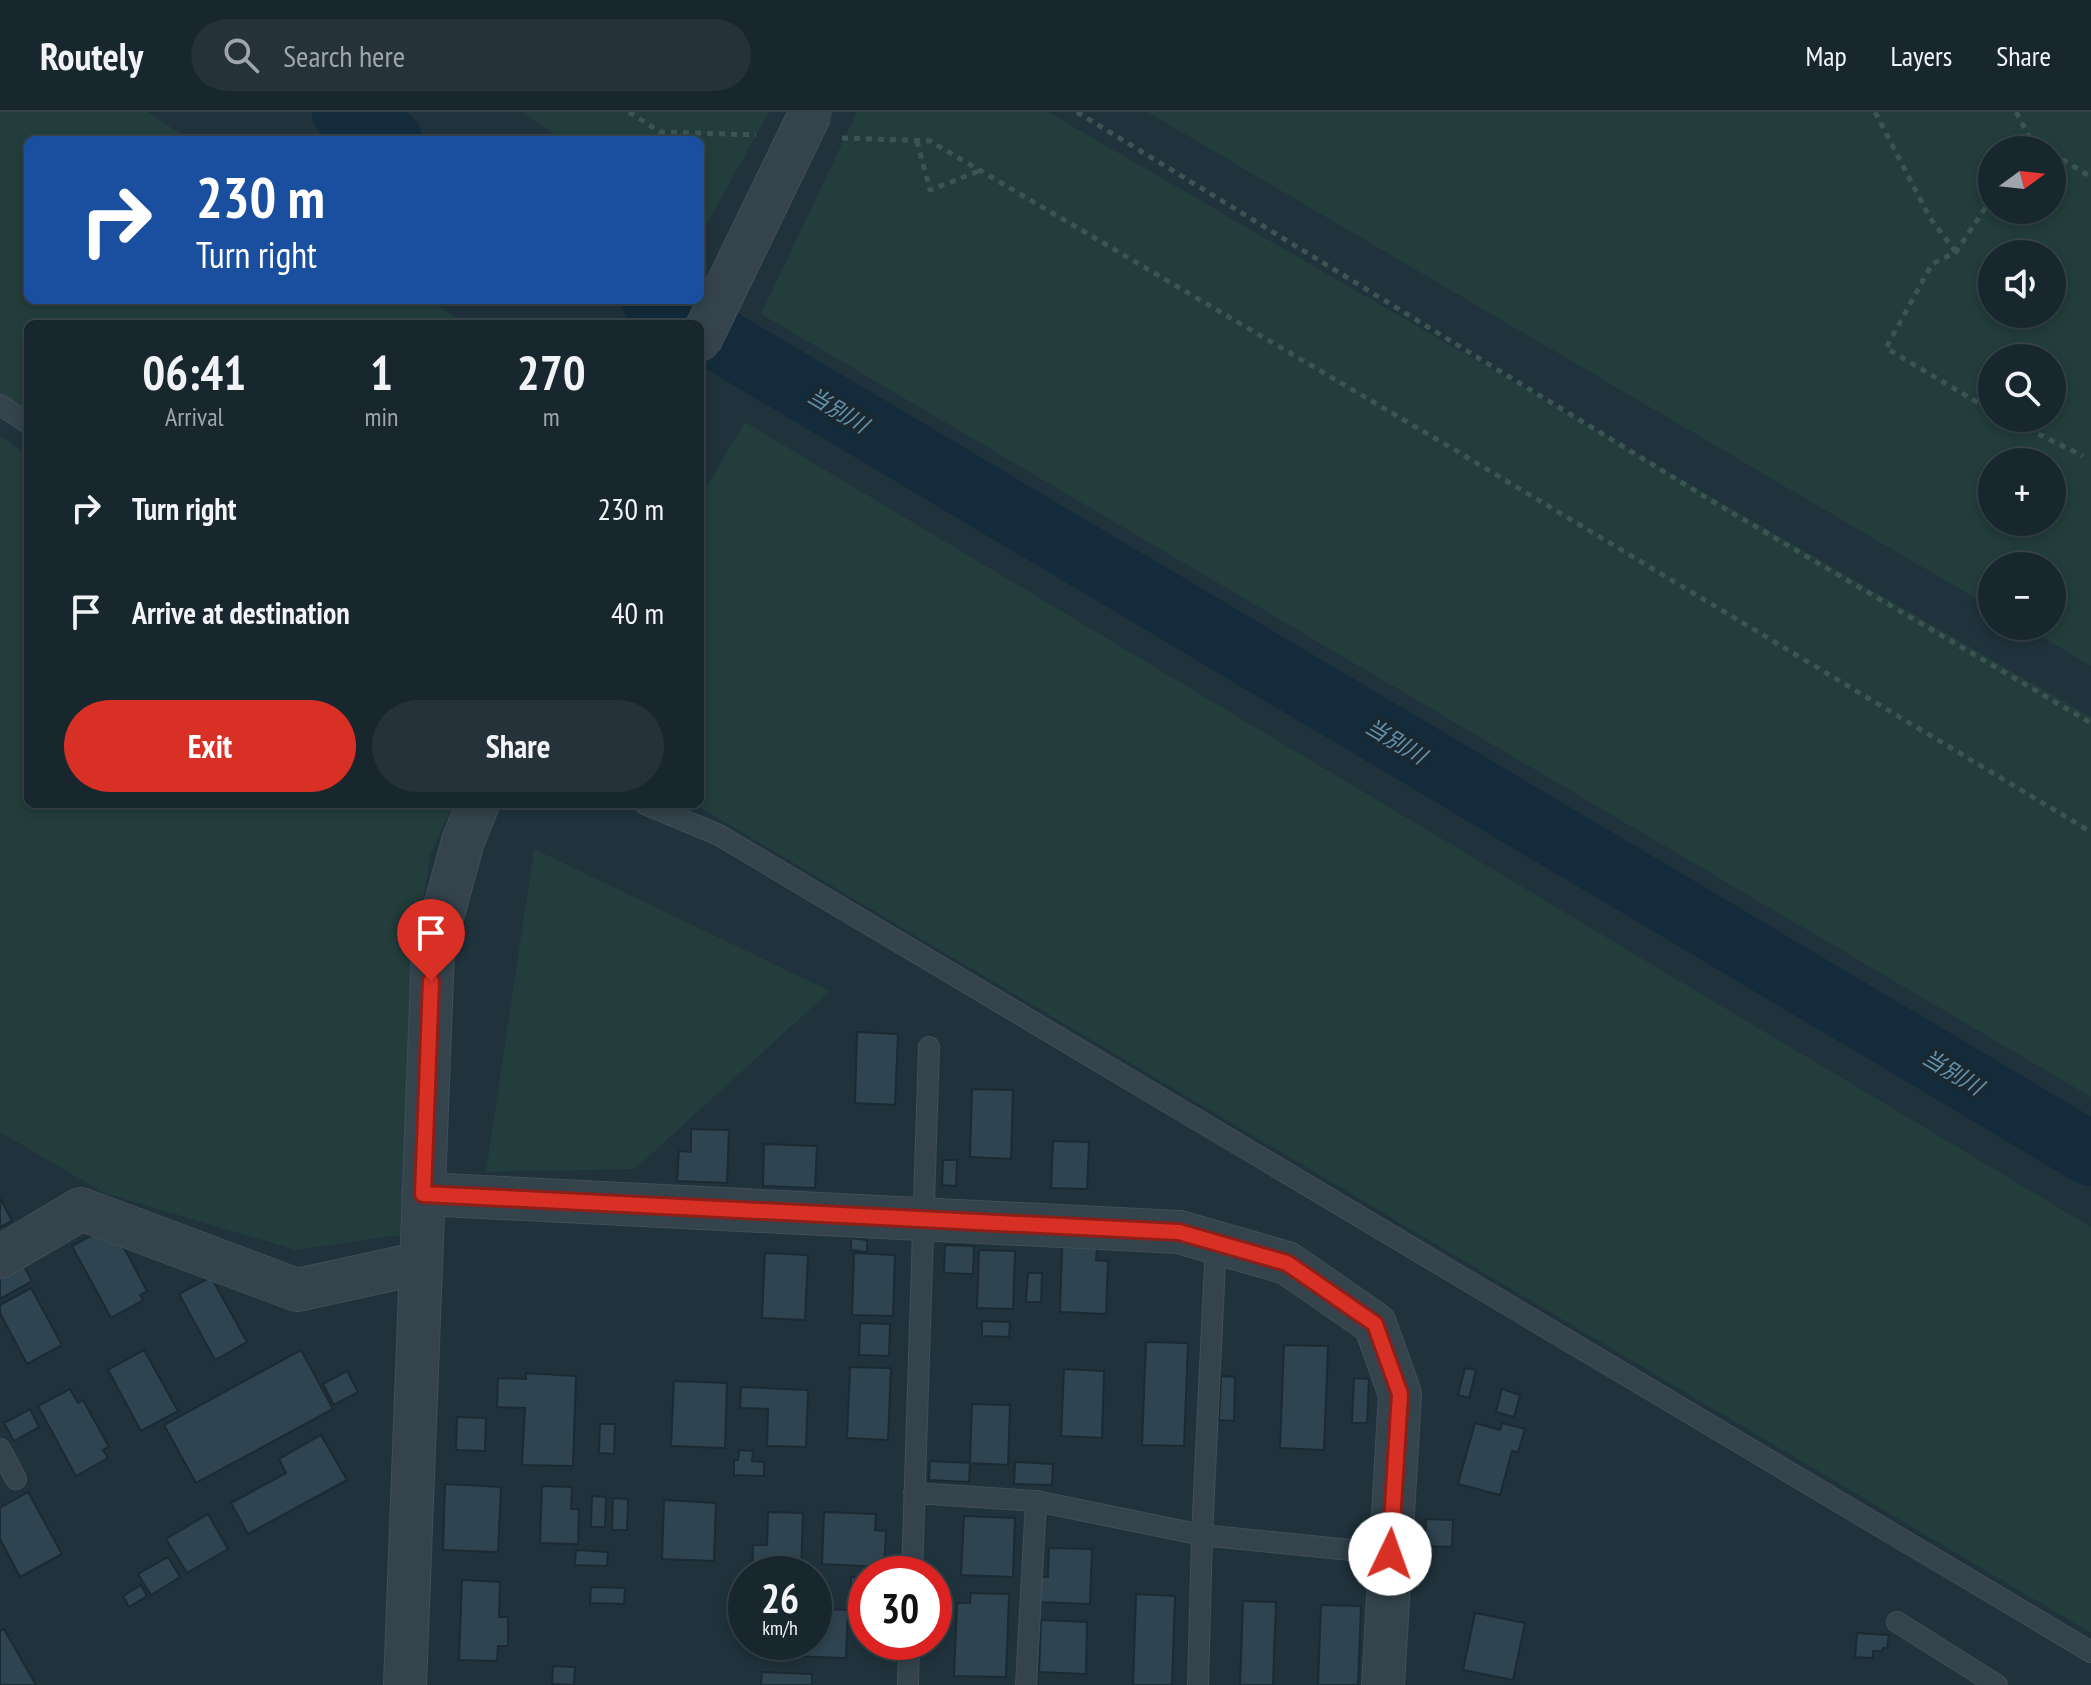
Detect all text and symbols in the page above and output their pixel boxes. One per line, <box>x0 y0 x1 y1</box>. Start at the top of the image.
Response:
search box <box>191 19 751 91</box>
text: Routely <box>40 31 143 80</box>
icon: search <box>219 33 263 77</box>
text: Search here <box>283 36 405 75</box>
text: Map <box>1805 37 1847 74</box>
text: Layers <box>1891 37 1952 74</box>
text: Share <box>1996 37 2051 74</box>
north arrow <box>1978 136 2066 224</box>
map controls <box>1978 136 2066 640</box>
text: 230 m <box>196 161 325 233</box>
icon: right <box>64 168 168 272</box>
text: Turn right <box>196 231 317 278</box>
button: sound <box>1978 240 2066 328</box>
text: 06:41 <box>142 341 246 403</box>
text: 1 <box>370 341 393 403</box>
text: 270 <box>517 341 586 403</box>
button: search <box>1978 344 2066 432</box>
water label: 当別川 <box>802 381 875 440</box>
text: Arrival <box>165 400 224 433</box>
text: min <box>364 400 398 433</box>
text: m <box>543 400 560 433</box>
button: + <box>1978 448 2066 536</box>
icon: right <box>64 486 108 530</box>
text: Turn right <box>132 489 236 528</box>
text: 230 m <box>598 489 664 528</box>
button: − <box>1978 552 2066 640</box>
icon: arrive <box>64 590 108 634</box>
text: Arrive at destination <box>132 593 350 632</box>
text: 40 m <box>611 593 664 632</box>
button: Exit <box>64 700 356 792</box>
button: Share <box>372 700 664 792</box>
water label: 当別川 <box>1360 712 1433 771</box>
pin <box>397 899 465 981</box>
icon: arrive <box>409 911 453 955</box>
water label: 当別川 <box>1917 1043 1990 1102</box>
position arrow <box>1348 1512 1432 1596</box>
speed limit sign: 30 <box>848 1556 952 1660</box>
text: 26 <box>761 1572 799 1624</box>
text: km/h <box>762 1615 798 1641</box>

